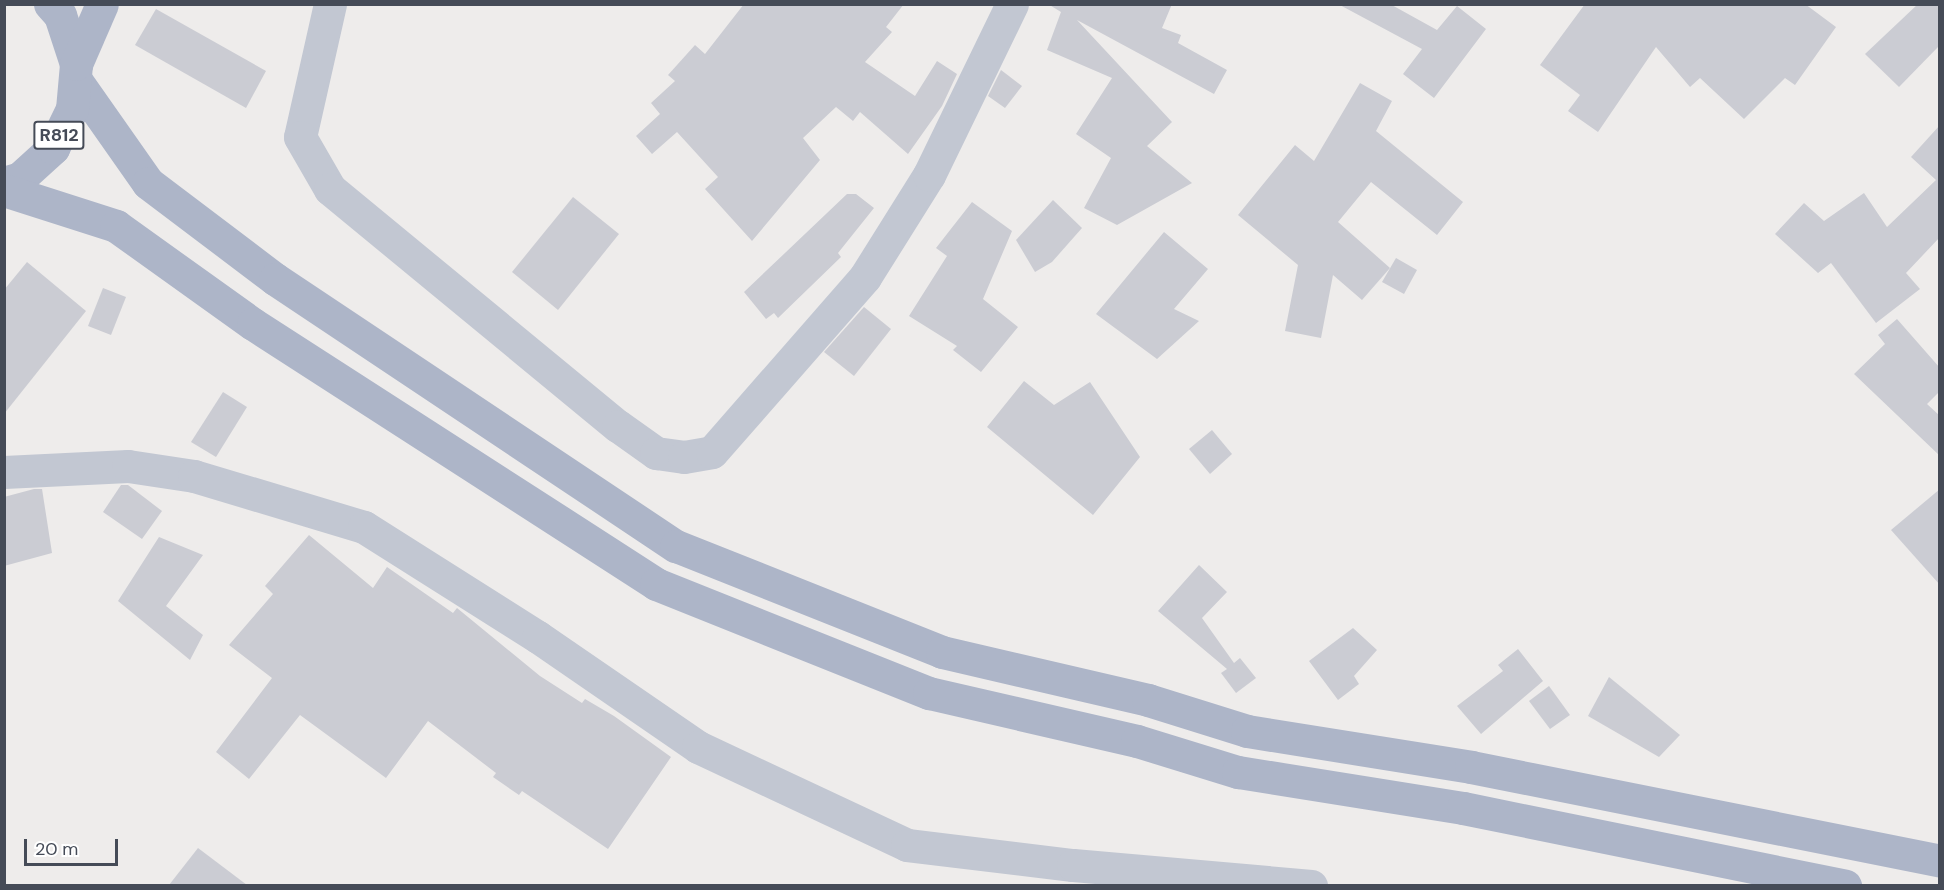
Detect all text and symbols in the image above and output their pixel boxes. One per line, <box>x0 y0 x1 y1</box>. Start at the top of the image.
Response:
road number: R812 <box>32 120 86 150</box>
scale bar <box>27 827 122 865</box>
text: 20 m <box>35 837 78 861</box>

